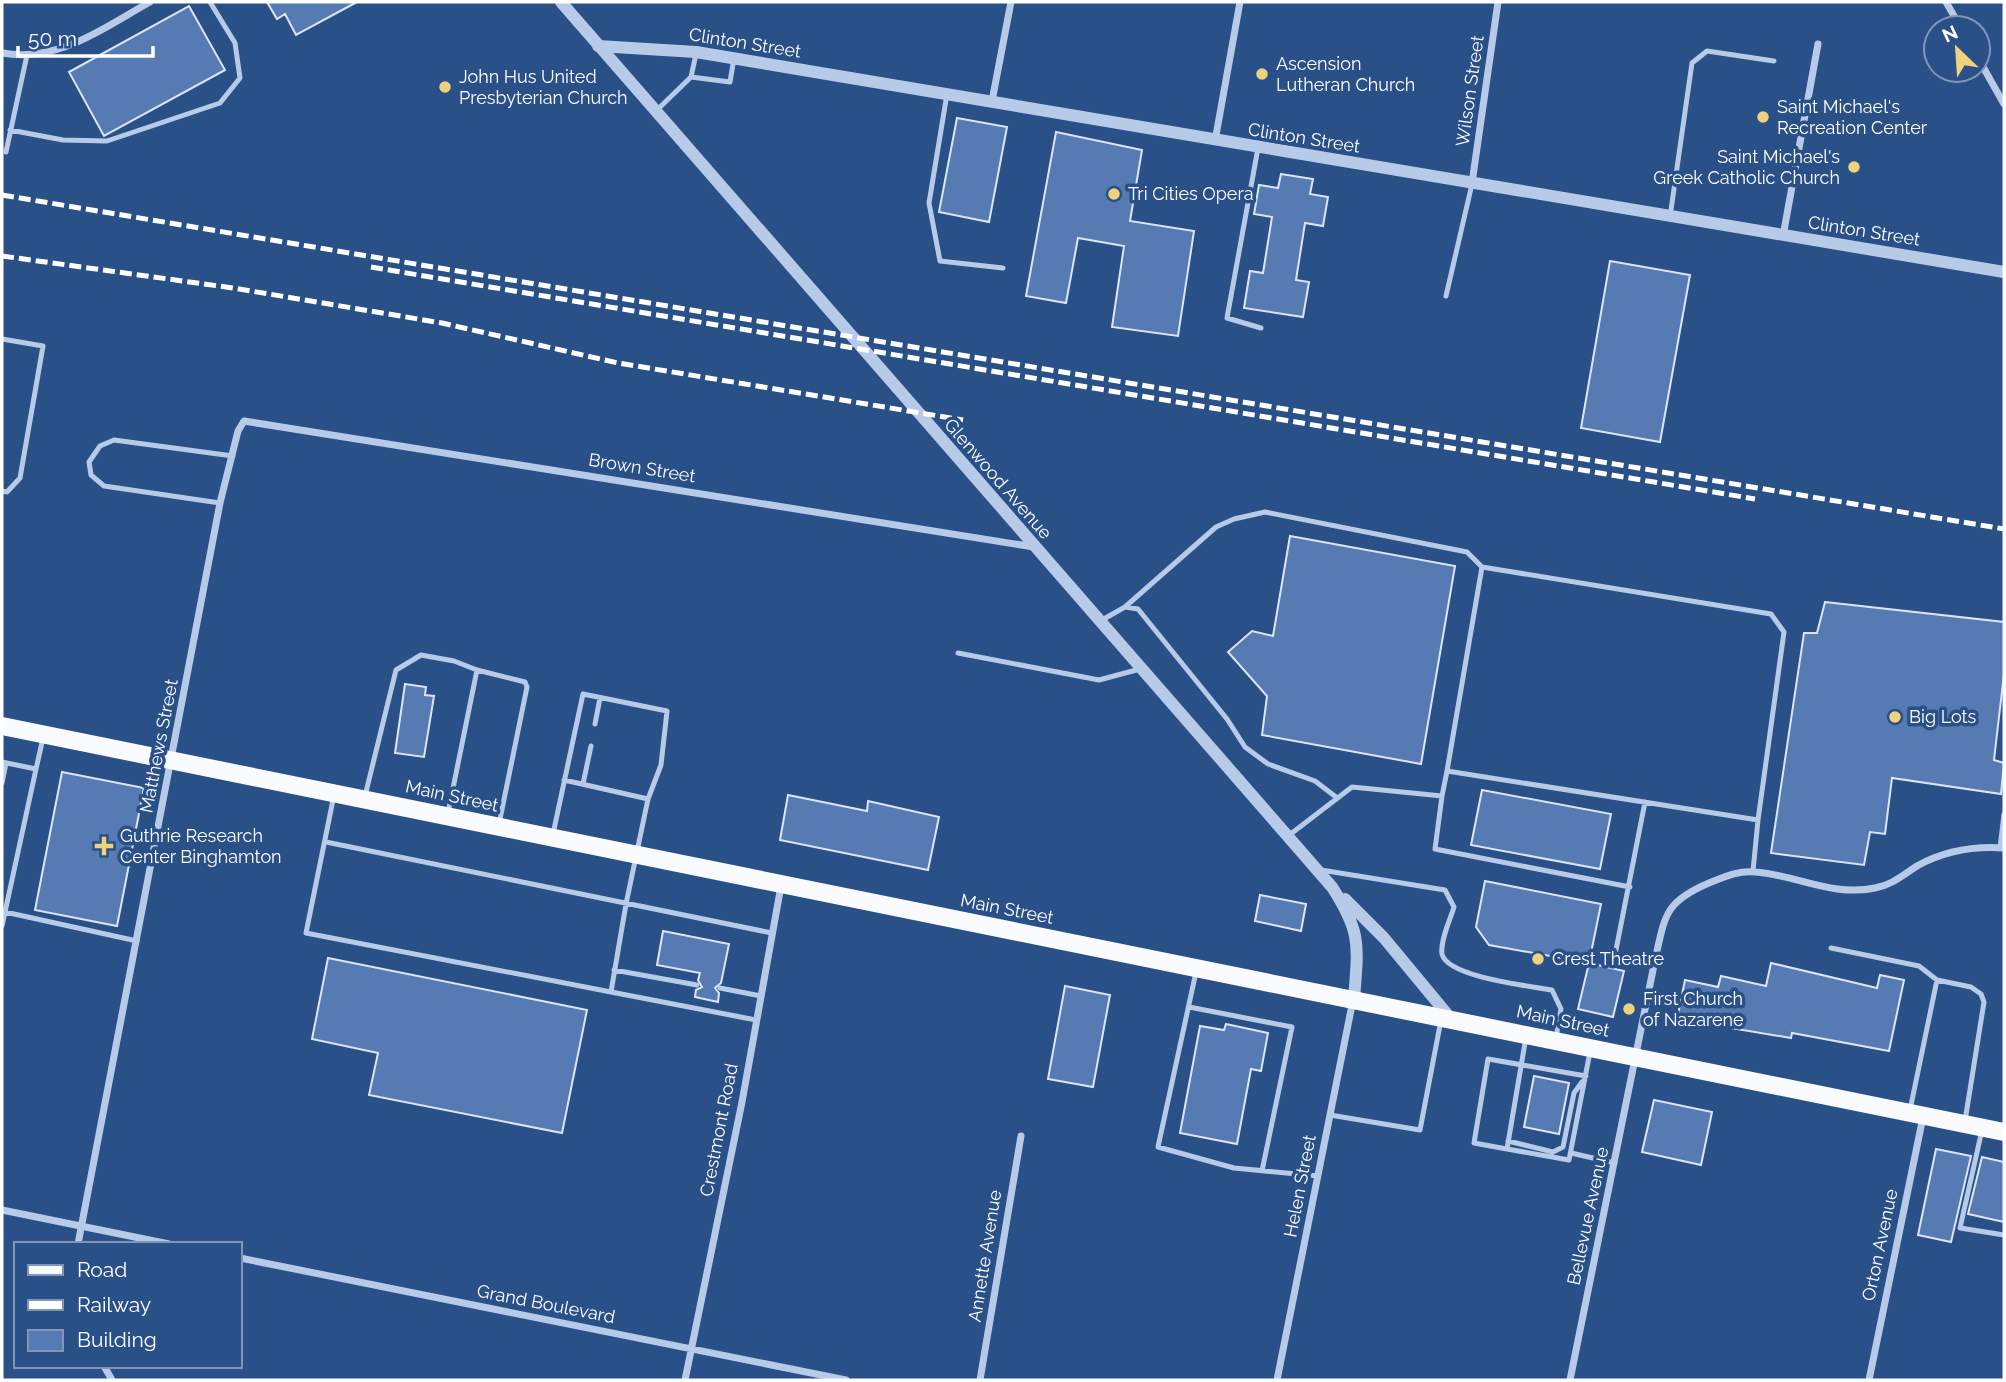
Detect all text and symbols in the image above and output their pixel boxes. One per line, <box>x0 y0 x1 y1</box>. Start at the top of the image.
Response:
scale bar <box>18 14 152 58</box>
north arrow <box>1922 14 1992 84</box>
text: N <box>1939 21 1961 47</box>
street label: Clinton Street <box>688 23 803 62</box>
text: 50 m <box>28 26 77 51</box>
street label: Wilson Street <box>1451 34 1488 148</box>
place label: Ascension Lutheran Church <box>1276 53 1415 95</box>
place label: John Hus United Presbyterian Church <box>459 66 628 108</box>
marker: Ascension Lutheran Church <box>1254 66 1270 82</box>
marker: John Hus United Presbyterian Church <box>437 79 453 95</box>
place label: Saint Michael's Recreation Center <box>1777 96 1928 138</box>
marker: Saint Michael's Recreation Center <box>1755 109 1771 125</box>
street label: Clinton Street <box>1247 118 1362 157</box>
place label: Saint Michael's Greek Catholic Church <box>1653 146 1840 188</box>
marker: Saint Michael's Greek Catholic Church <box>1846 159 1862 175</box>
place label: Tri Cities Opera <box>1128 183 1254 204</box>
marker: Tri Cities Opera <box>1106 186 1122 202</box>
street label: Clinton Street <box>1807 211 1922 250</box>
street label: Glenwood Avenue <box>940 414 1057 544</box>
street label: Brown Street <box>587 449 697 486</box>
street label: Matthews Street <box>135 677 182 815</box>
place label: Big Lots <box>1909 706 1977 727</box>
marker: Big Lots <box>1887 709 1903 725</box>
street label: Main Street <box>404 775 500 816</box>
place label: Guthrie Research Center Binghamton <box>120 825 282 867</box>
marker: Guthrie Research Center Binghamton <box>94 836 114 856</box>
street label: Main Street <box>959 889 1055 928</box>
place label: Crest Theatre <box>1552 948 1665 969</box>
marker: Crest Theatre <box>1530 951 1546 967</box>
place label: First Church of Nazarene <box>1643 988 1744 1030</box>
street label: Main Street <box>1515 1000 1611 1041</box>
marker: First Church of Nazarene <box>1621 1001 1637 1017</box>
street label: Crestmont Road <box>695 1062 742 1198</box>
street label: Helen Street <box>1279 1133 1320 1239</box>
street label: Bellevue Avenue <box>1563 1144 1612 1287</box>
street label: Orton Avenue <box>1857 1187 1902 1303</box>
street label: Annette Avenue <box>964 1188 1005 1323</box>
legend <box>14 1242 242 1368</box>
text: Road <box>77 1257 127 1282</box>
street label: Grand Boulevard <box>475 1280 617 1327</box>
text: Railway <box>77 1292 151 1317</box>
text: Building <box>77 1327 157 1352</box>

